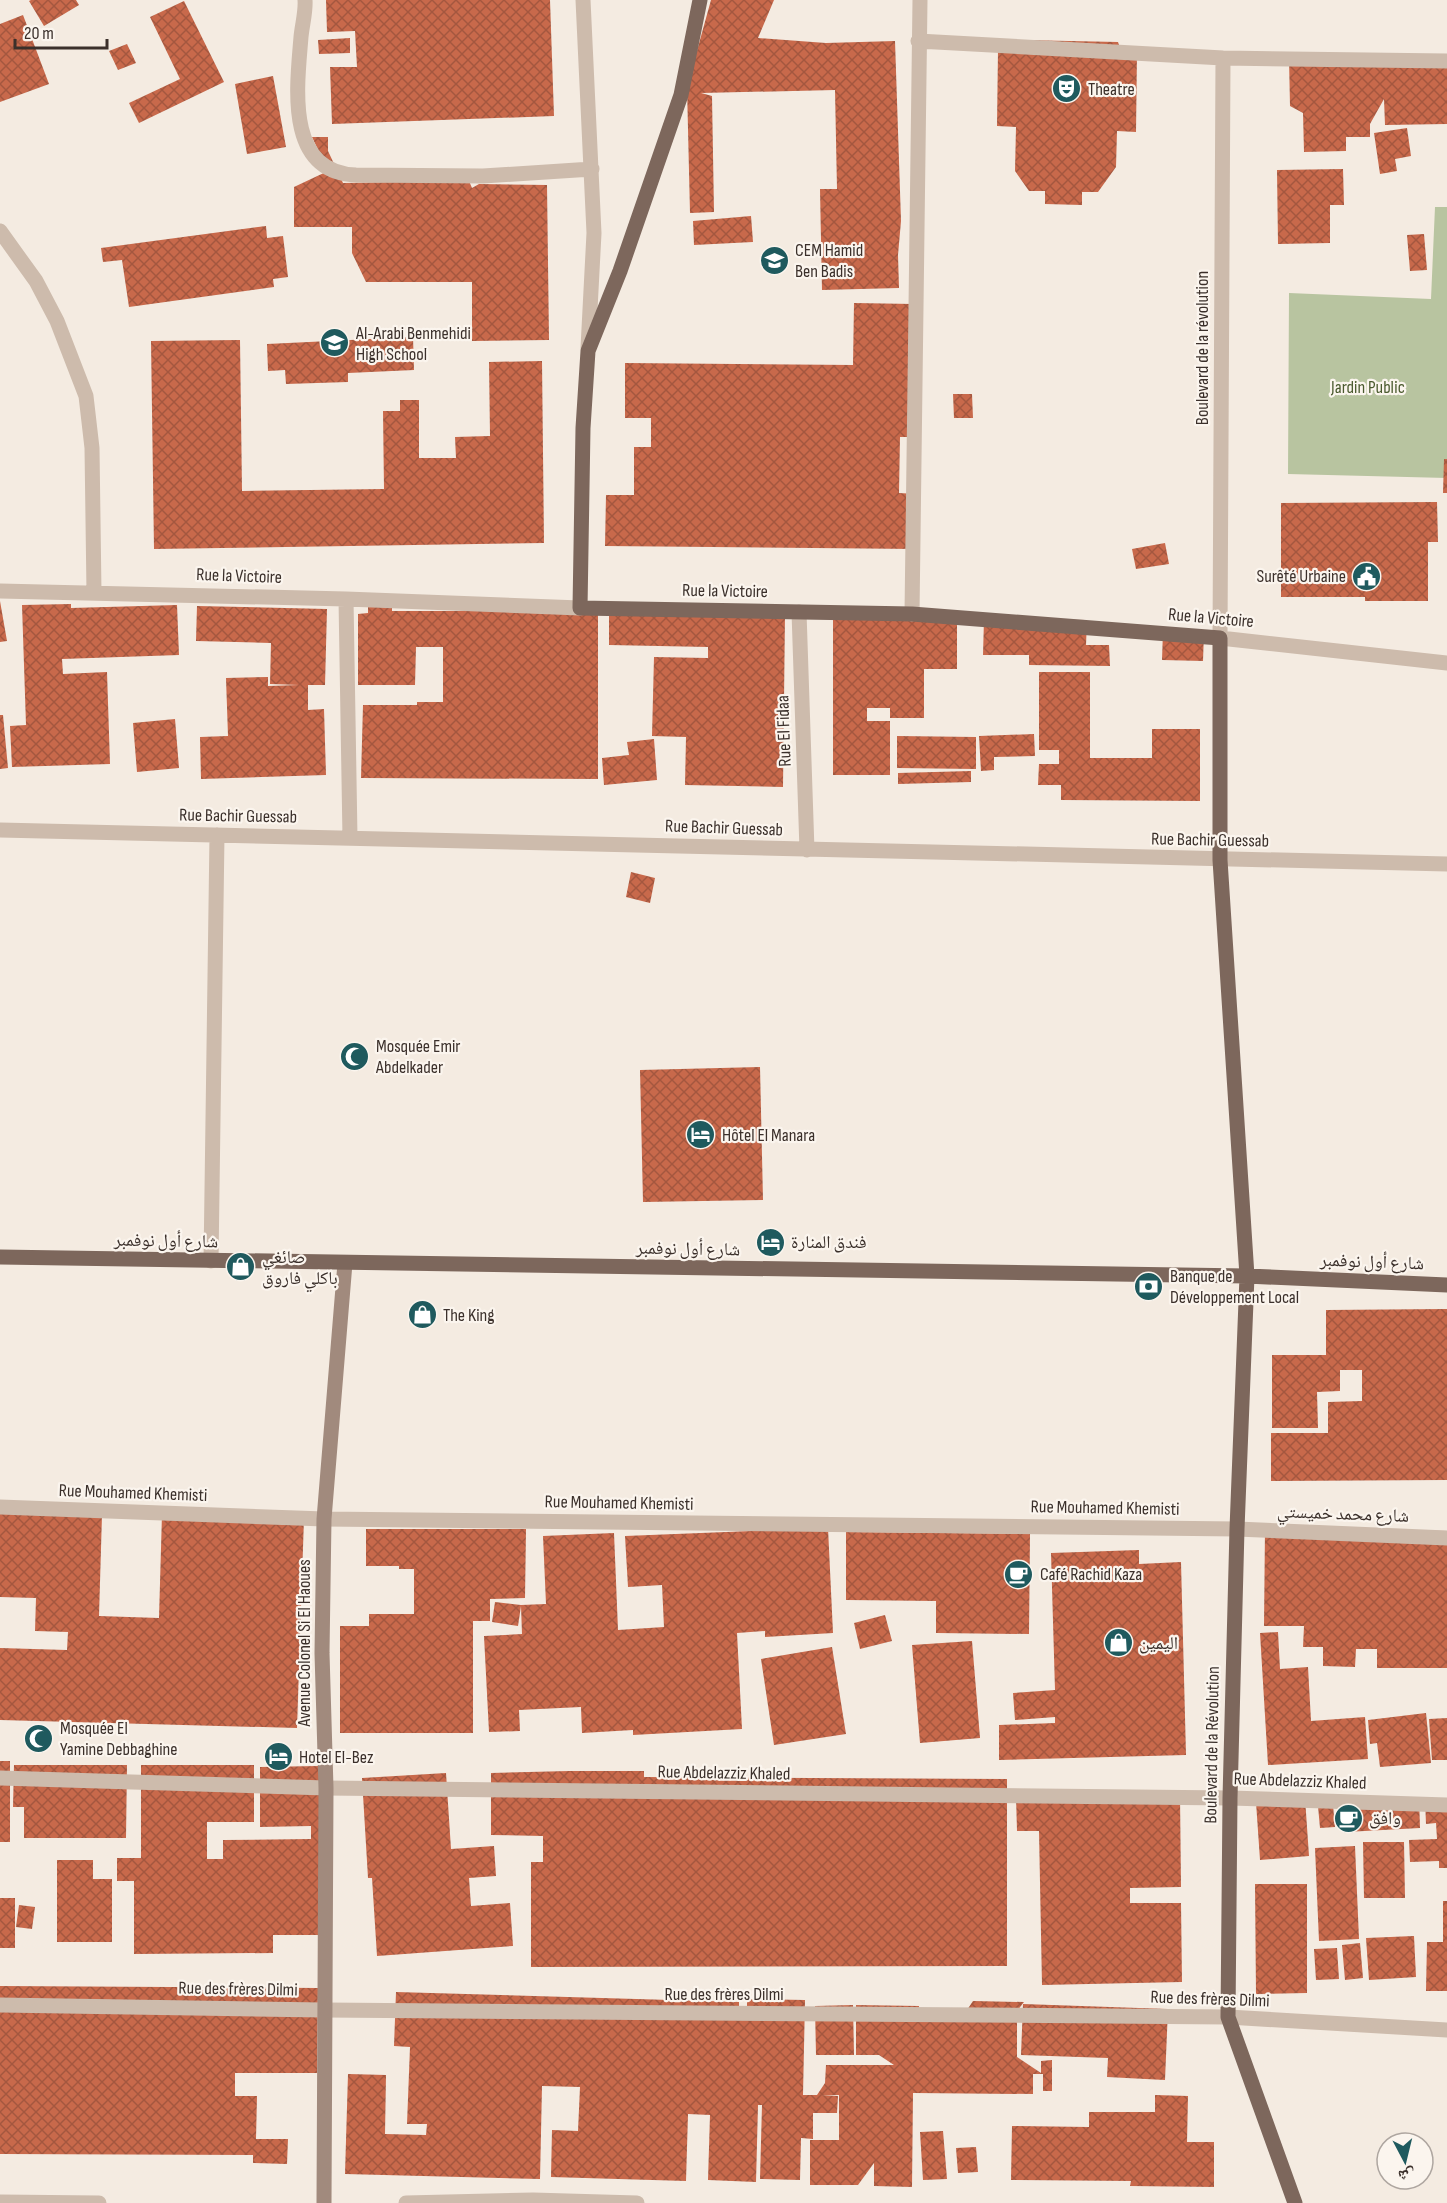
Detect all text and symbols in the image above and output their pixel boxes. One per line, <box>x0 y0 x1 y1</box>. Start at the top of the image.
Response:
scale bar <box>15 12 106 50</box>
text: 20 m <box>24 23 54 44</box>
theatre icon: Theatre <box>1051 73 1083 105</box>
place label: Theatre <box>1088 79 1135 100</box>
place label: CEM Hamid Ben Badis <box>795 240 863 282</box>
school or university icon: CEM Hamid Ben Badis <box>758 244 790 276</box>
street label: Boulevard de la révolution <box>1192 271 1213 425</box>
place label: Al-Arabi Benmehidi High School <box>355 323 471 365</box>
school or university icon: Al-Arabi Benmehidi High School <box>319 327 351 359</box>
park label: Jardin Public <box>1330 377 1405 398</box>
public building icon: Surêté Urbaine <box>1351 560 1383 592</box>
street label: Rue la Victoire <box>196 564 282 588</box>
place label: Surêté Urbaine <box>1257 566 1346 587</box>
street label: Rue la Victoire <box>682 580 768 602</box>
street label: Rue la Victoire <box>1167 604 1255 632</box>
street label: Rue El Fidaa <box>772 695 796 767</box>
street label: Rue Bachir Guessab <box>179 804 297 828</box>
street label: Rue Bachir Guessab <box>665 815 783 841</box>
street label: Rue Bachir Guessab <box>1151 828 1269 852</box>
place label: Mosquée Emir Abdelkader <box>375 1036 460 1078</box>
mosque icon: Mosquée Emir Abdelkader <box>339 1040 371 1072</box>
hotel icon: Hôtel El Manara <box>685 1119 717 1151</box>
place label: Hôtel El Manara <box>722 1125 815 1146</box>
hotel icon: فندق المنارة <box>754 1226 786 1258</box>
street label: شارع أول نوفمبر <box>113 1229 218 1252</box>
place label: فندق المنارة <box>791 1232 867 1253</box>
street label: شارع أول نوفمبر <box>635 1237 740 1260</box>
place label: صائغي باكلي فاروق <box>262 1247 338 1292</box>
street label: شارع أول نوفمبر <box>1319 1249 1424 1274</box>
shop icon: صائغي باكلي فاروق <box>225 1251 257 1283</box>
place label: Banque de Développement Local <box>1170 1266 1299 1308</box>
bank icon: Banque de Développement Local <box>1133 1270 1165 1302</box>
shop icon: The King <box>406 1299 438 1331</box>
place label: The King <box>443 1305 494 1326</box>
street label: Rue Mouhamed Khemisti <box>58 1480 208 1506</box>
street label: Rue Mouhamed Khemisti <box>544 1491 694 1515</box>
street label: Rue Mouhamed Khemisti <box>1030 1496 1180 1520</box>
street label: شارع محمد خميستي <box>1276 1501 1409 1530</box>
cafe icon: Café Rachid Kaza <box>1003 1558 1035 1590</box>
street label: Avenue Colonel Si El Haoues <box>294 1559 315 1728</box>
place label: Café Rachid Kaza <box>1040 1564 1142 1585</box>
shop icon: اليمين <box>1102 1627 1134 1659</box>
place label: اليمين <box>1139 1633 1178 1654</box>
street label: Boulevard de la Révolution <box>1200 1666 1224 1824</box>
place label: Mosquée El Yamine Debbaghine <box>60 1718 178 1760</box>
mosque icon: Mosquée El Yamine Debbaghine <box>23 1722 55 1754</box>
hotel icon: Hotel El-Bez <box>262 1741 294 1773</box>
place label: Hotel El-Bez <box>299 1747 374 1768</box>
street label: Rue Abdelazziz Khaled <box>657 1761 791 1785</box>
street label: Rue Abdelazziz Khaled <box>1233 1768 1367 1794</box>
cafe icon: وافق <box>1332 1802 1364 1834</box>
place label: وافق <box>1369 1808 1401 1829</box>
street label: Rue des frères Dilmi <box>178 1977 298 2001</box>
street label: Rue des frères Dilmi <box>664 1984 784 2005</box>
street label: Rue des frères Dilmi <box>1150 1986 1270 2012</box>
north arrow <box>1375 2131 1435 2191</box>
text: ش <box>1397 2164 1416 2185</box>

